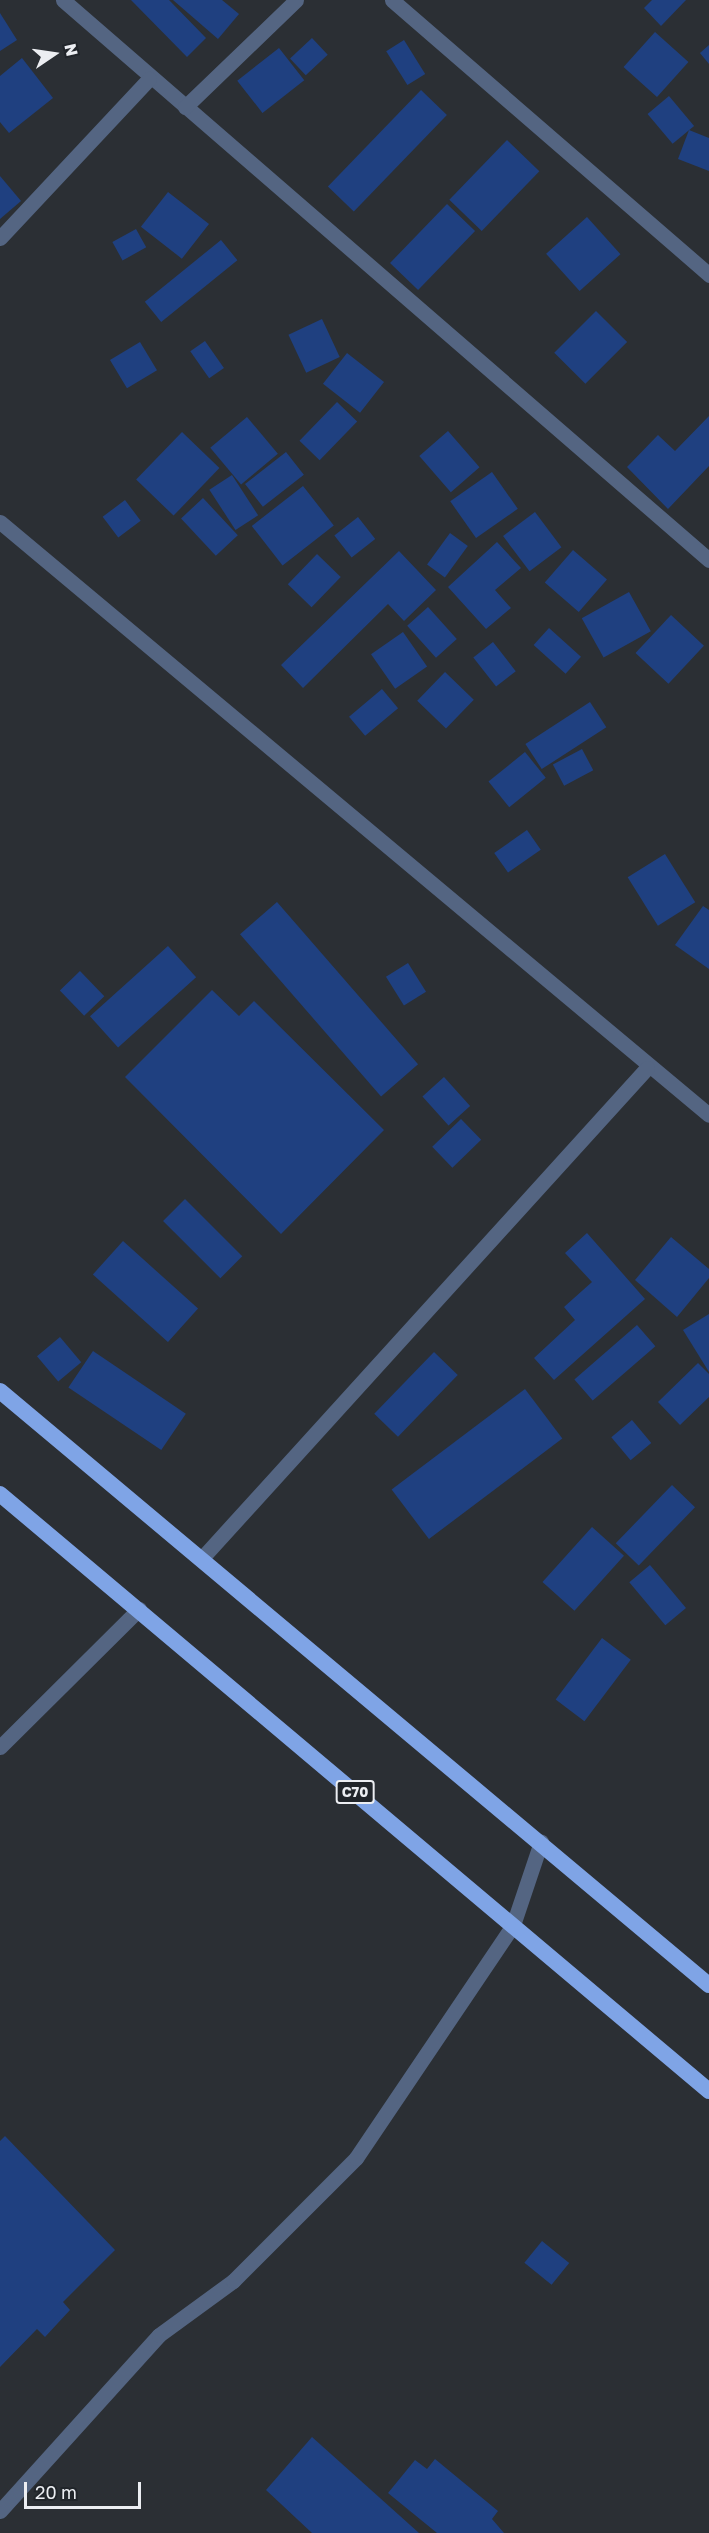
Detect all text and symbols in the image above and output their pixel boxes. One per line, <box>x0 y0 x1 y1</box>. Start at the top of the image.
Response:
north arrow <box>24 24 84 84</box>
text: N <box>60 42 83 58</box>
road number: C70 <box>336 1781 374 1803</box>
scale bar <box>27 2470 144 2508</box>
text: 20 m <box>35 2481 77 2503</box>

